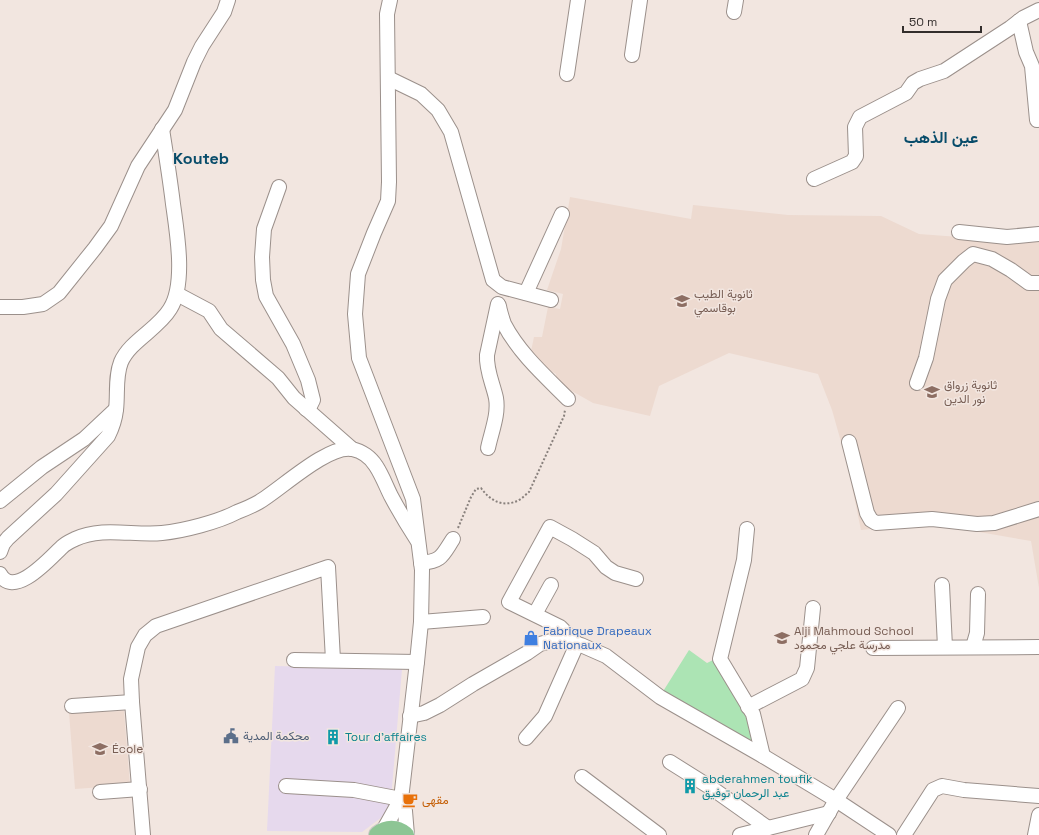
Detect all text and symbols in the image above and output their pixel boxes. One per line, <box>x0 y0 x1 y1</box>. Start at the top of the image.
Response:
scale bar <box>903 8 981 34</box>
text: 50 m <box>909 14 937 30</box>
district label: عين الذهب <box>904 127 978 148</box>
district label: Kouteb <box>173 148 229 169</box>
place label: ثانوية الطيب بوقاسمي <box>694 286 753 318</box>
school or university icon: ثانوية الطيب بوقاسمي <box>673 292 691 310</box>
place label: ثانوية زرواق نور الدين <box>944 377 997 407</box>
school or university icon: ثانوية زرواق نور الدين <box>923 383 941 401</box>
place label: Fabrique Drapeaux Nationaux <box>543 623 652 653</box>
place label: Alji Mahmoud School مدرسة علجي محمود <box>794 623 914 655</box>
shop icon: Fabrique Drapeaux Nationaux <box>522 629 540 647</box>
school or university icon: Alji Mahmoud School مدرسة علجي محمود <box>773 629 791 647</box>
public building icon: محكمة المدية <box>222 727 240 745</box>
place label: محكمة المدية <box>243 728 309 744</box>
building icon: Tour d'affaires <box>324 728 342 746</box>
place label: Tour d'affaires <box>345 729 427 745</box>
school or university icon: École <box>91 740 109 758</box>
place label: École <box>112 741 143 757</box>
place label: abderahmen toufik عبد الرحمان توفيق <box>702 771 813 801</box>
building icon: abderahmen toufik عبد الرحمان توفيق <box>681 777 699 795</box>
cafe icon: مقهى <box>401 791 419 809</box>
place label: مقهى <box>422 792 449 808</box>

